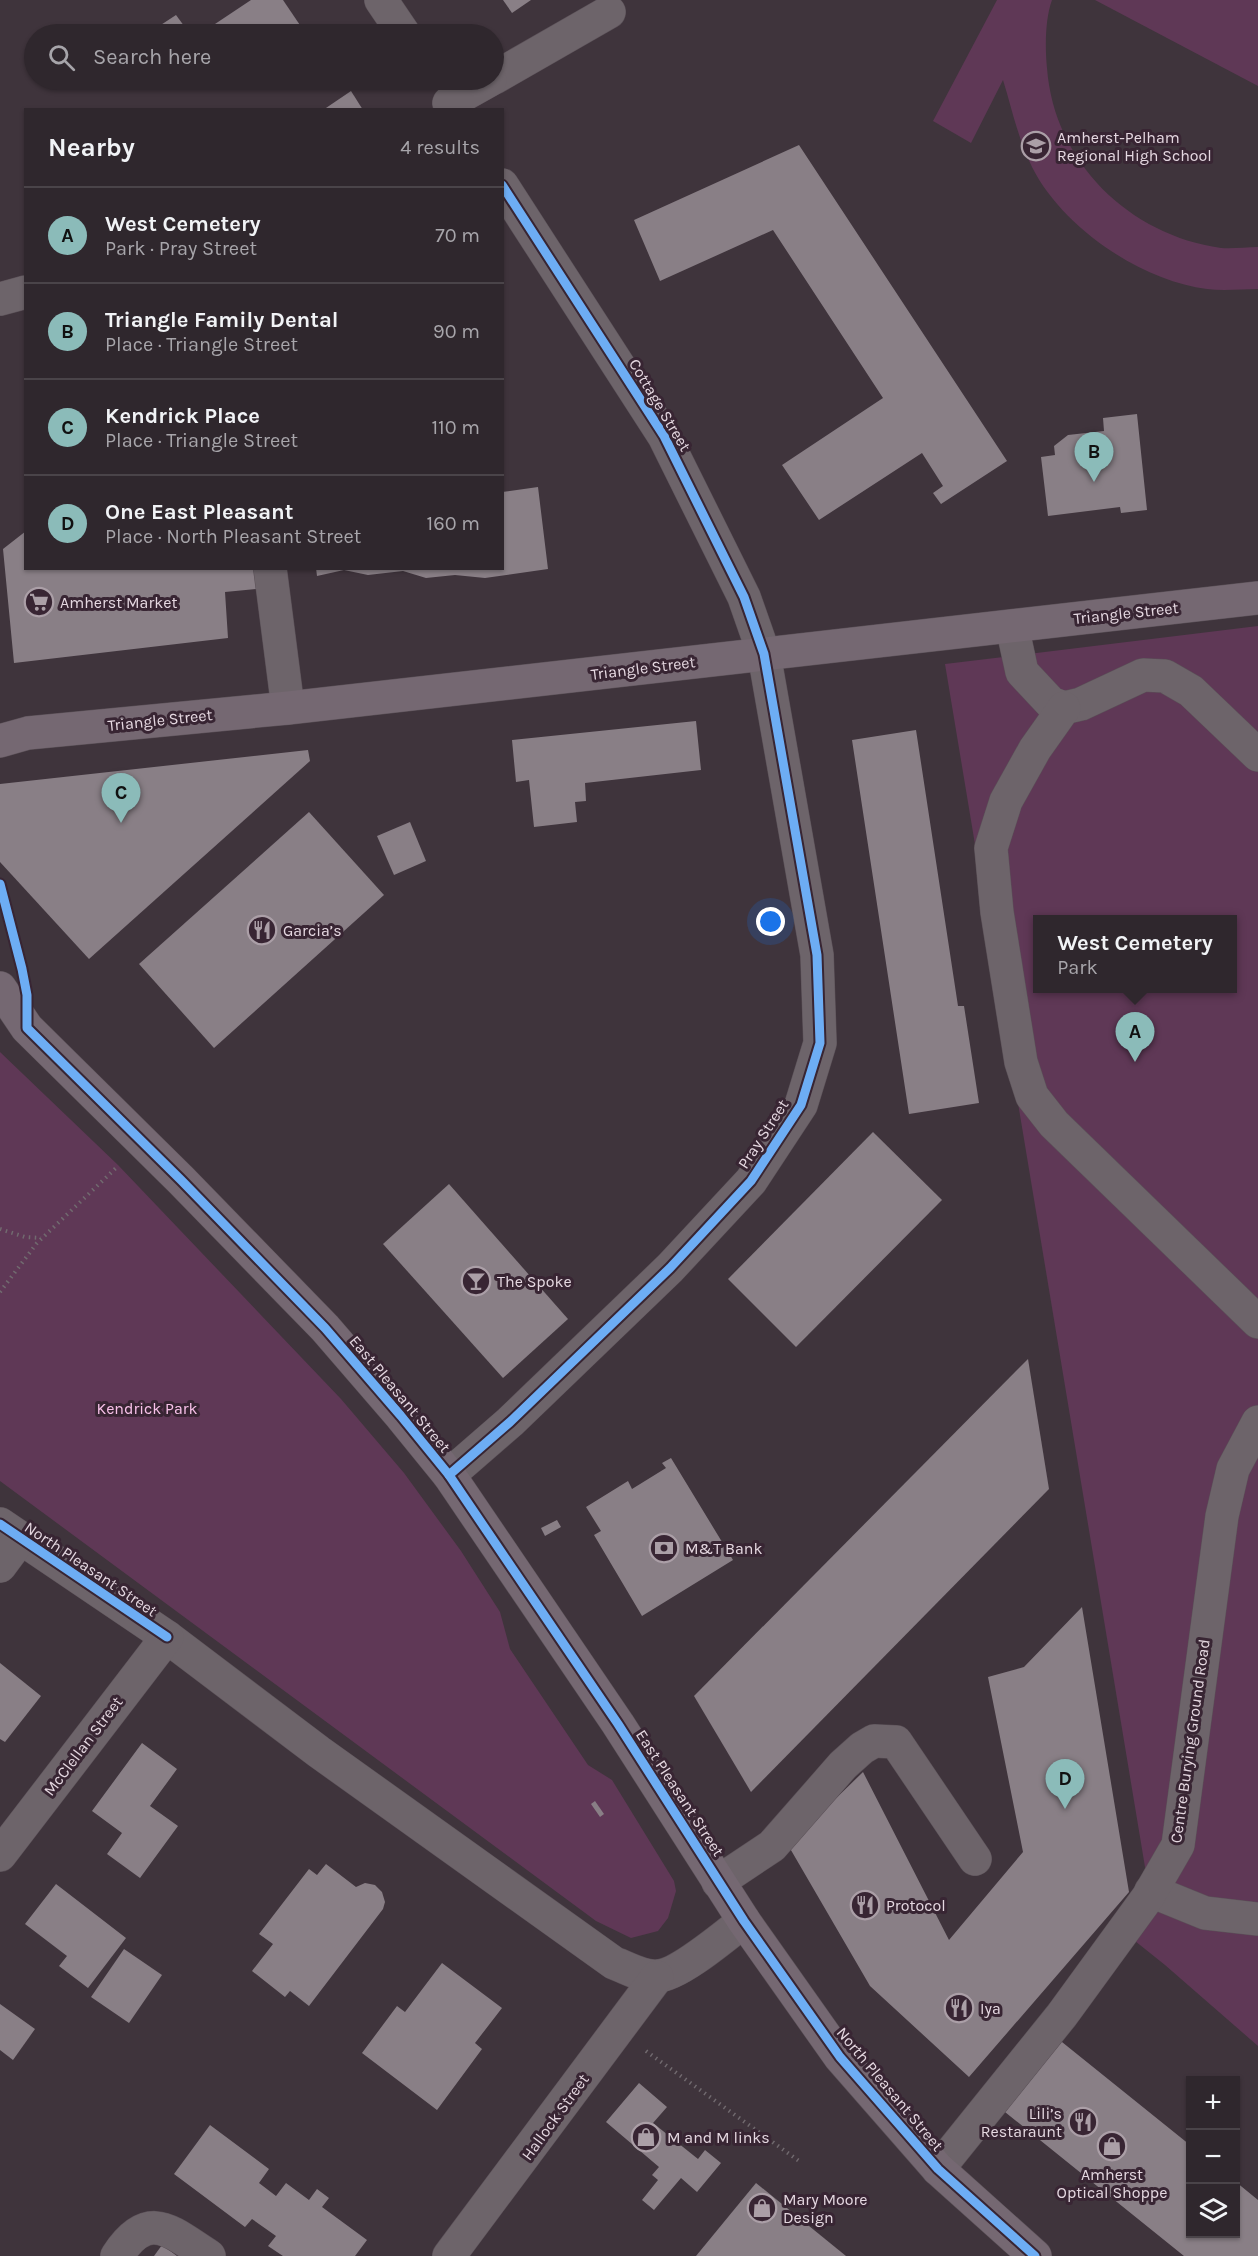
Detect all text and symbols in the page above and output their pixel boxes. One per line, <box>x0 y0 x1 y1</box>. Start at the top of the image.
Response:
search box <box>24 24 504 90</box>
icon: search <box>45 41 78 74</box>
text: Search here <box>93 44 211 70</box>
place label: Amherst-Pelham Regional High School <box>1057 128 1212 165</box>
school or university icon: Amherst-Pelham Regional High School <box>1020 130 1052 162</box>
text: Nearby <box>48 132 135 163</box>
text: 4 results <box>400 136 480 159</box>
text: West Cemetery <box>105 211 261 237</box>
text: A <box>61 224 74 247</box>
text: 70 m <box>435 224 480 247</box>
text: Park · Pray Street <box>105 237 257 260</box>
text: Triangle Family Dental <box>105 307 339 333</box>
text: B <box>61 320 74 343</box>
text: 90 m <box>433 320 480 343</box>
text: Place · Triangle Street <box>105 333 298 356</box>
street label: Cottage Street <box>625 355 695 455</box>
text: Kendrick Place <box>105 403 260 429</box>
text: C <box>61 416 74 439</box>
text: 110 m <box>431 416 480 439</box>
text: Place · Triangle Street <box>105 429 298 452</box>
pin: B <box>1074 432 1114 482</box>
text: One East Pleasant <box>105 499 293 525</box>
text: D <box>61 512 74 535</box>
text: 160 m <box>427 512 480 535</box>
text: Place · North Pleasant Street <box>105 525 361 548</box>
supermarket icon: Amherst Market <box>23 586 55 618</box>
place label: Amherst Market <box>60 593 177 612</box>
street label: Triangle Street <box>1073 598 1179 628</box>
street label: Triangle Street <box>590 652 696 684</box>
street label: Triangle Street <box>107 705 213 735</box>
pin: C <box>102 774 140 823</box>
your location <box>756 907 785 936</box>
restaurant icon: Garcia’s <box>246 914 278 946</box>
popup <box>1033 915 1237 993</box>
place label: Garcia’s <box>283 921 342 940</box>
text: West Cemetery <box>1057 930 1213 956</box>
text: Park <box>1057 956 1098 979</box>
pin: A <box>1116 1012 1154 1062</box>
street label: Pray Street <box>734 1096 792 1172</box>
bar icon: The Spoke <box>460 1265 492 1297</box>
place label: The Spoke <box>497 1272 572 1291</box>
street label: East Pleasant Street <box>345 1332 455 1456</box>
park label: Kendrick Park <box>96 1399 198 1418</box>
street label: North Pleasant Street <box>21 1518 161 1620</box>
bank icon: M&T Bank <box>648 1532 680 1564</box>
place label: M&T Bank <box>685 1539 762 1558</box>
street label: Centre Burying Ground Road <box>1166 1638 1214 1844</box>
street label: McClellan Street <box>39 1693 127 1799</box>
street label: East Pleasant Street <box>632 1726 728 1860</box>
pin: D <box>1046 1760 1084 1809</box>
restaurant icon: Protocol <box>849 1889 881 1921</box>
place label: Protocol <box>886 1896 946 1915</box>
restaurant icon: Iya <box>943 1992 975 2024</box>
place label: Iya <box>980 1999 1001 2018</box>
street label: North Pleasant Street <box>833 2023 947 2155</box>
street label: Hallock Street <box>517 2070 593 2164</box>
map controls <box>1186 2076 1240 2238</box>
button: + <box>1186 2076 1240 2130</box>
place label: Lili’s Restaraunt <box>981 2104 1062 2141</box>
restaurant icon: Lili’s Restaraunt <box>1067 2106 1099 2138</box>
shop icon: M and M links <box>630 2121 662 2153</box>
place label: M and M links <box>667 2128 770 2147</box>
shop icon: Amherst Optical Shoppe <box>1096 2130 1128 2162</box>
button: − <box>1186 2130 1240 2184</box>
place label: Amherst Optical Shoppe <box>1057 2165 1167 2202</box>
button: layers <box>1186 2184 1240 2238</box>
place label: Mary Moore Design <box>783 2190 867 2227</box>
shop icon: Mary Moore Design <box>746 2192 778 2224</box>

